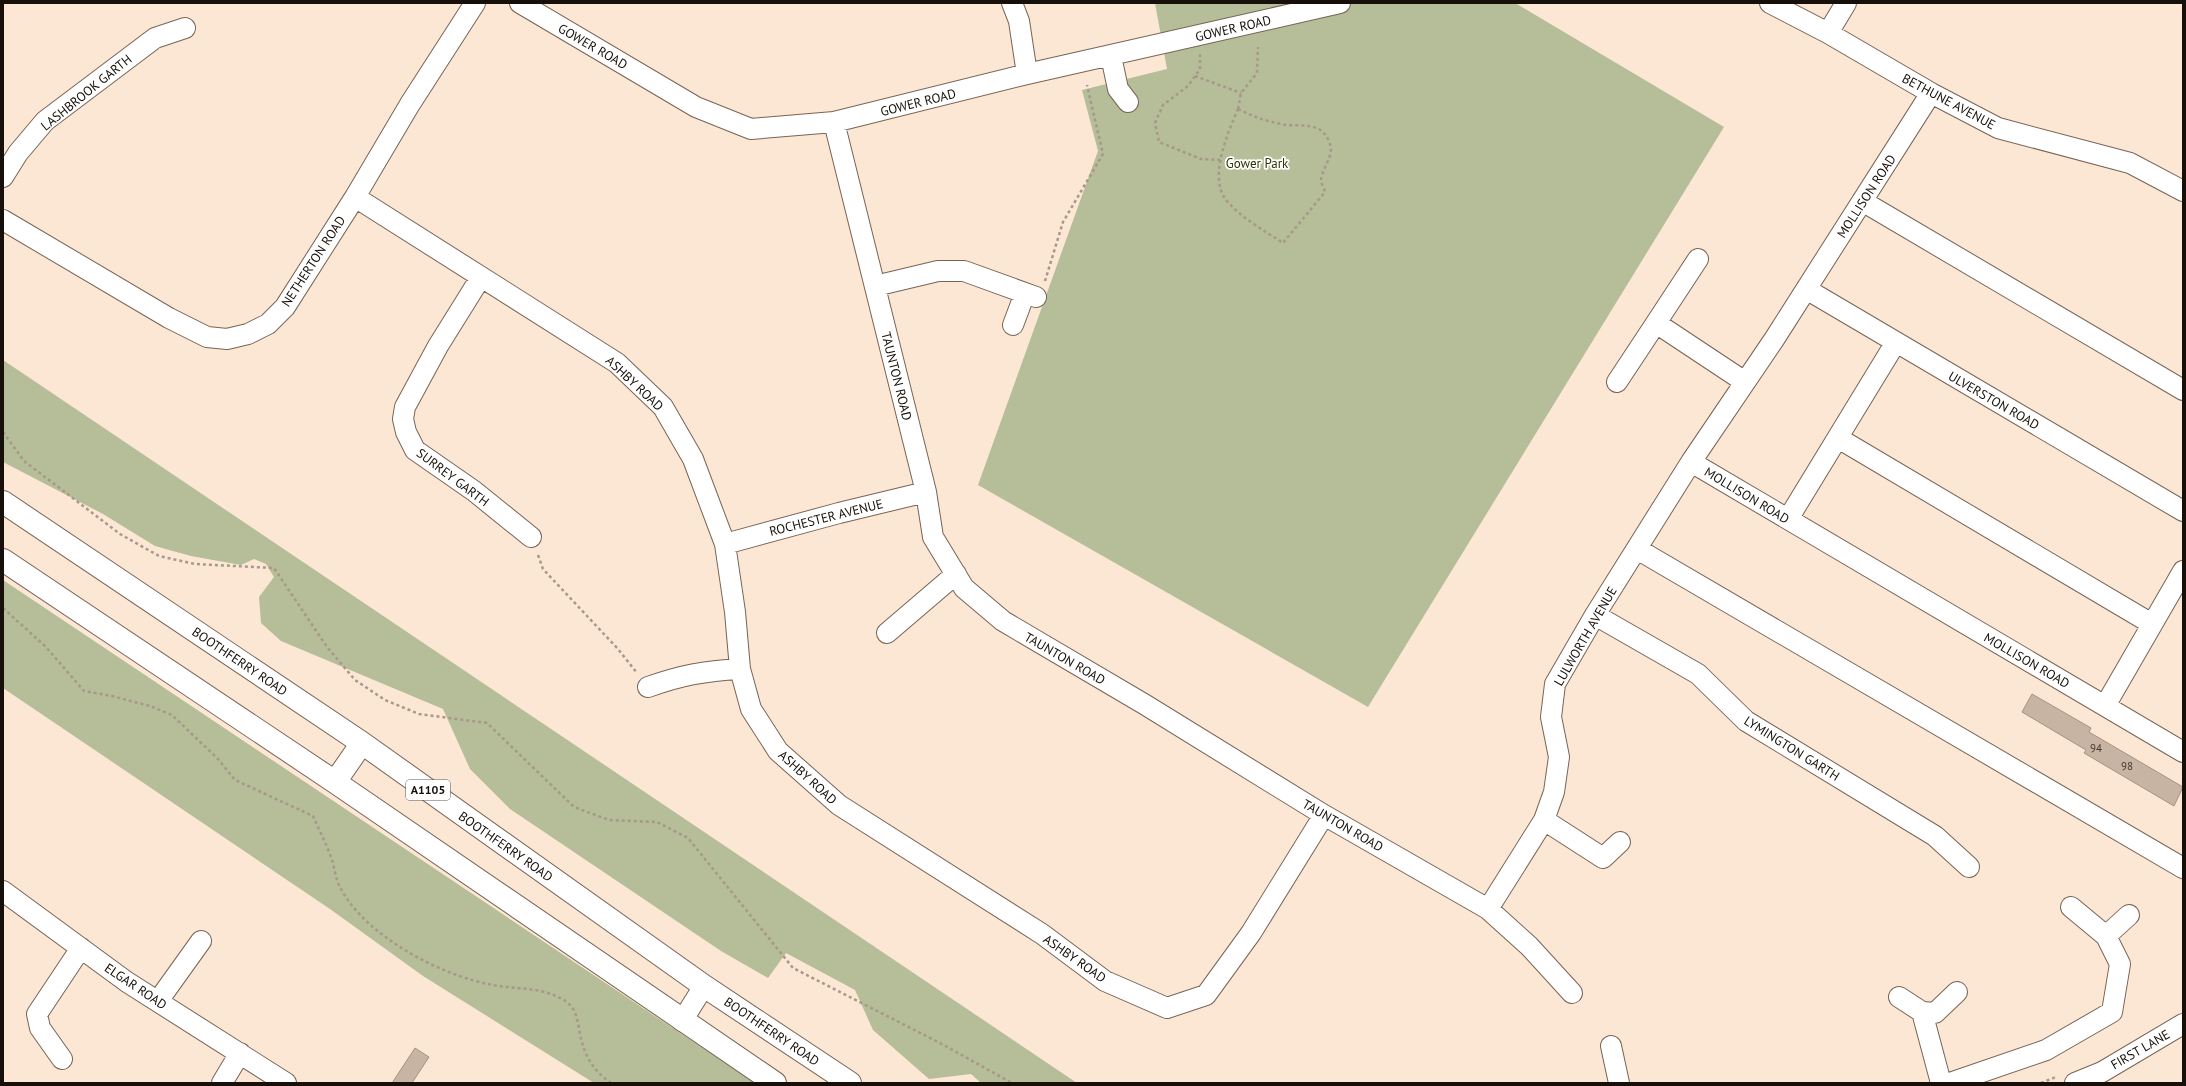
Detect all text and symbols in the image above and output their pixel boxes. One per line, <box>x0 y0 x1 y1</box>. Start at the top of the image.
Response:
street label: GOWER ROAD <box>1194 12 1273 45</box>
street label: GOWER ROAD <box>555 20 631 73</box>
street label: LASHBROOK GARTH <box>37 51 135 134</box>
street label: BETHUNE AVENUE <box>1899 70 1998 133</box>
street label: GOWER ROAD <box>879 85 958 120</box>
street label: MOLLISON ROAD <box>1833 151 1900 241</box>
park label: Gower Park <box>1226 155 1289 172</box>
street label: NETHERTON ROAD <box>278 213 349 310</box>
street label: TAUNTON ROAD <box>877 330 916 422</box>
street label: ASHBY ROAD <box>602 352 667 415</box>
street label: ULVERSTON ROAD <box>1945 367 2042 433</box>
street label: SURREY GARTH <box>413 445 492 510</box>
street label: MOLLISON ROAD <box>1701 463 1792 528</box>
street label: ROCHESTER AVENUE <box>767 495 885 540</box>
street label: LULWORTH AVENUE <box>1550 584 1621 689</box>
street label: BOOTHFERRY ROAD <box>189 623 291 700</box>
street label: TAUNTON ROAD <box>1021 628 1108 688</box>
street label: MOLLISON ROAD <box>1981 629 2073 692</box>
street label: LYMINGTON GARTH <box>1741 712 1843 785</box>
house number: 94 <box>2090 741 2102 755</box>
street label: ASHBY ROAD <box>775 747 841 808</box>
house number: 98 <box>2121 759 2133 773</box>
road number: A1105 <box>406 780 450 800</box>
street label: TAUNTON ROAD <box>1299 795 1386 855</box>
street label: BOOTHFERRY ROAD <box>455 808 556 885</box>
street label: ASHBY ROAD <box>1040 930 1110 986</box>
street label: ELGAR ROAD <box>101 959 170 1013</box>
street label: BOOTHFERRY ROAD <box>721 993 823 1070</box>
street label: FIRST LANE <box>2108 1026 2173 1073</box>

